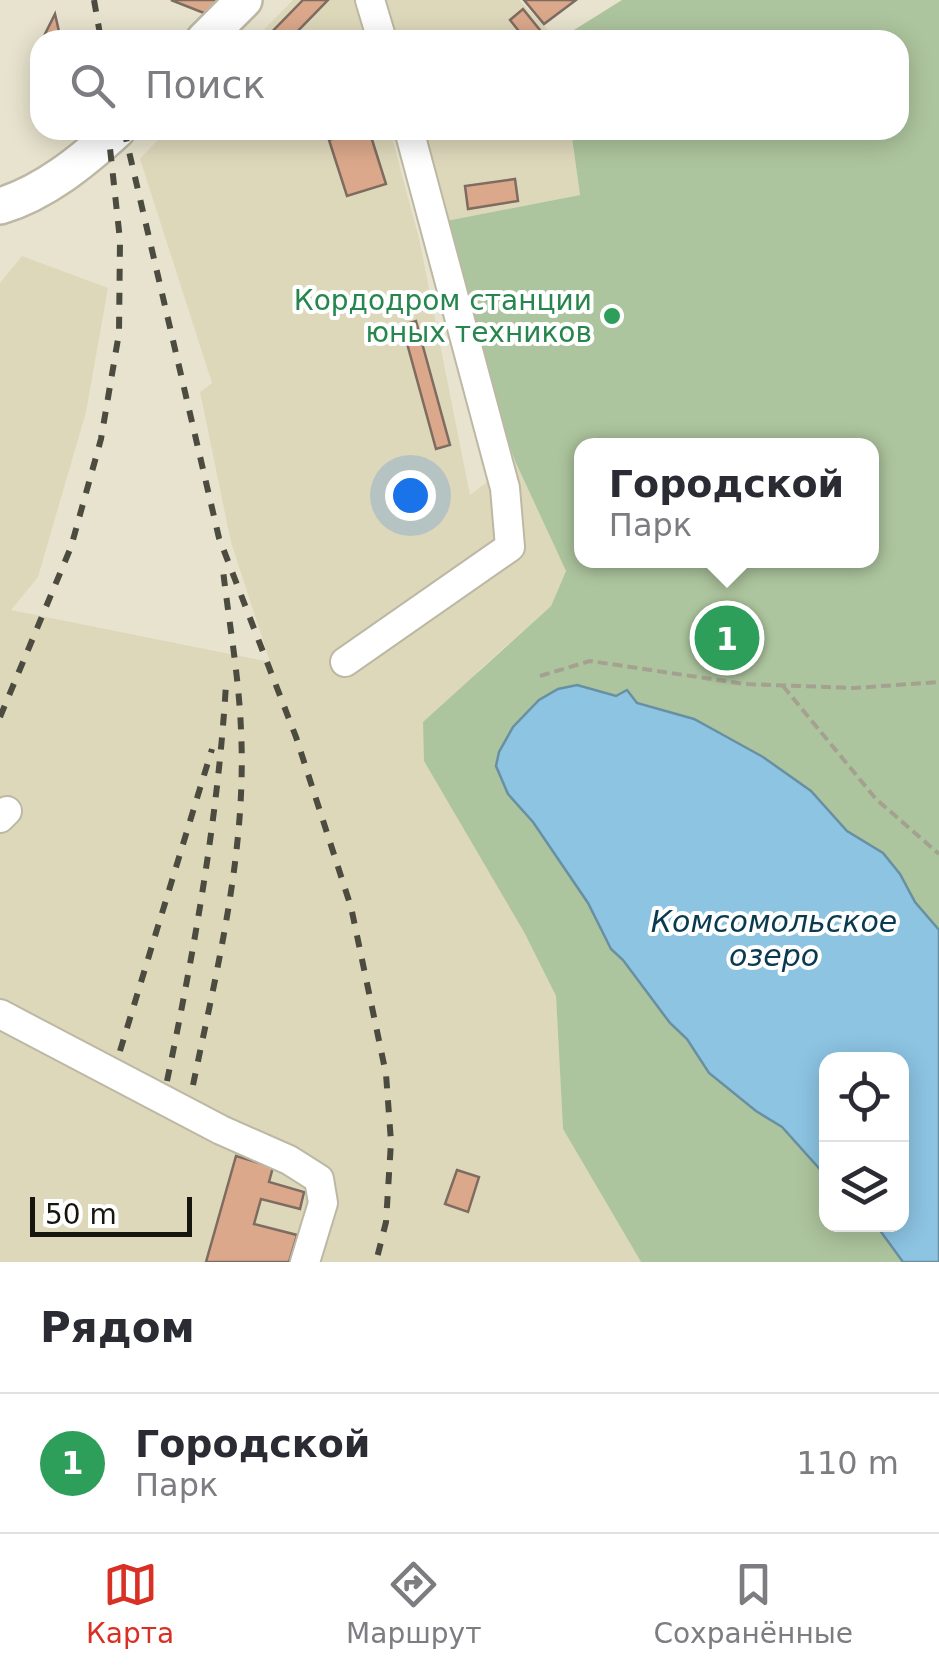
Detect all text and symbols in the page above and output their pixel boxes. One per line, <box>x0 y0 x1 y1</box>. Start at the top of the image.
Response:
search box <box>30 30 909 140</box>
icon: search <box>65 58 120 113</box>
text: Поиск <box>145 63 265 107</box>
place label: Кордодром станции юных техников <box>294 284 592 349</box>
marker: Кордодром станции юных техников <box>601 305 623 327</box>
popup <box>574 438 879 568</box>
text: Городской <box>609 462 844 506</box>
your location <box>385 470 436 521</box>
text: Парк <box>609 506 692 544</box>
pin: 1 <box>694 600 760 676</box>
water label: Комсомольское озеро <box>651 904 897 973</box>
map controls <box>819 1052 909 1232</box>
button: locate <box>819 1052 909 1142</box>
button: layers <box>819 1142 909 1232</box>
scale bar <box>30 1192 192 1236</box>
text: 50 m <box>45 1198 117 1231</box>
text: Рядом <box>40 1303 195 1352</box>
text: Городской <box>135 1422 370 1466</box>
text: 1 <box>61 1444 84 1482</box>
text: 110 m <box>797 1444 899 1482</box>
text: Парк <box>135 1466 218 1504</box>
tab: Карта <box>86 1557 174 1650</box>
tab: Маршрут <box>346 1557 481 1650</box>
tab: Сохранённые <box>653 1557 853 1650</box>

